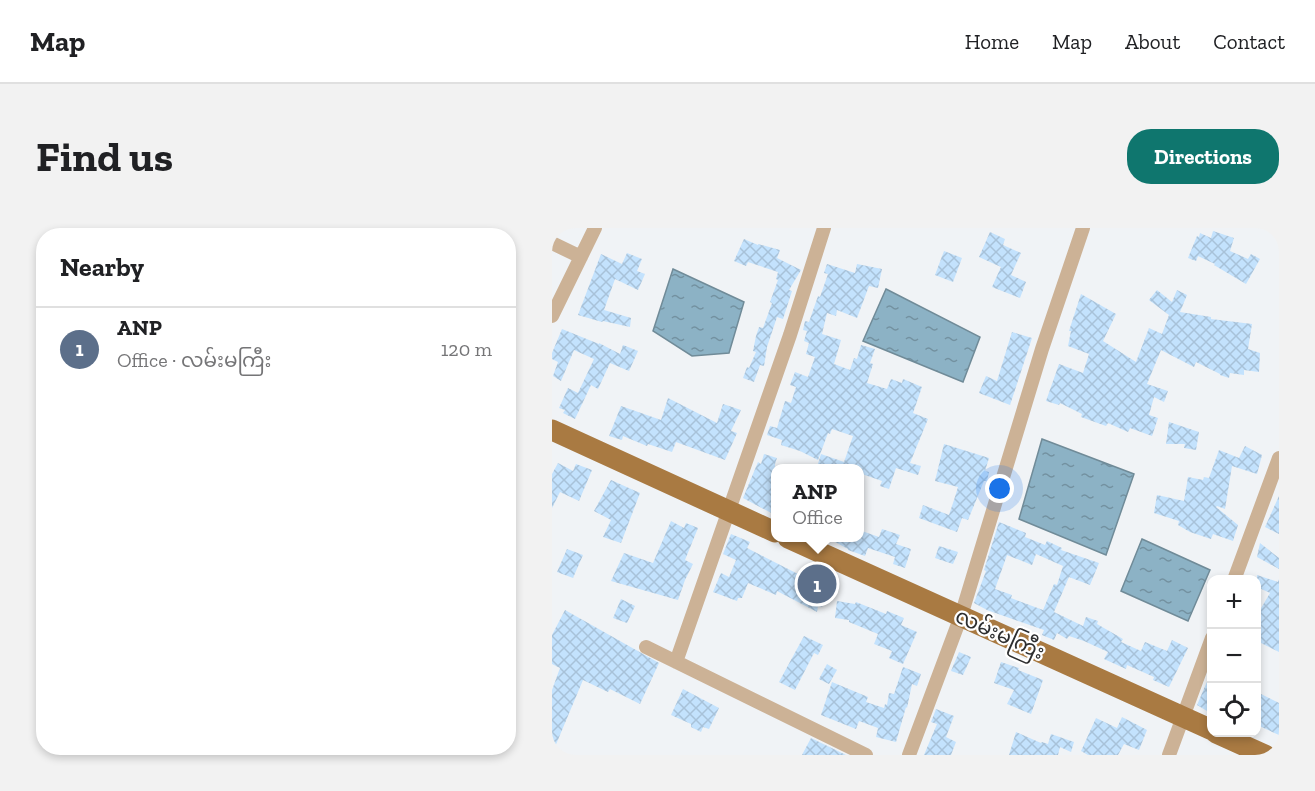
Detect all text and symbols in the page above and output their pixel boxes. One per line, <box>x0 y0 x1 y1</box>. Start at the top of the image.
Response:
text: Map <box>30 25 85 58</box>
text: Home <box>965 29 1019 54</box>
text: Map <box>1052 29 1092 54</box>
text: About <box>1125 29 1180 54</box>
text: Contact <box>1213 29 1285 54</box>
button: Directions <box>1127 129 1279 184</box>
text: Find us <box>36 131 173 182</box>
text: Nearby <box>60 251 144 283</box>
text: ANP <box>117 314 162 341</box>
text: 1 <box>75 337 84 361</box>
text: 120 m <box>441 337 492 361</box>
text: Office · လမ်းမကြီး <box>117 348 271 372</box>
popup <box>771 464 864 542</box>
your location <box>985 474 1014 503</box>
text: ANP <box>792 478 837 505</box>
text: Office <box>792 505 843 529</box>
pin: 1 <box>798 562 836 606</box>
map controls <box>1207 575 1261 737</box>
button: + <box>1207 575 1261 629</box>
street label: လမ်းမကြီး <box>950 600 1050 669</box>
button: − <box>1207 629 1261 683</box>
button: locate <box>1207 683 1261 737</box>

